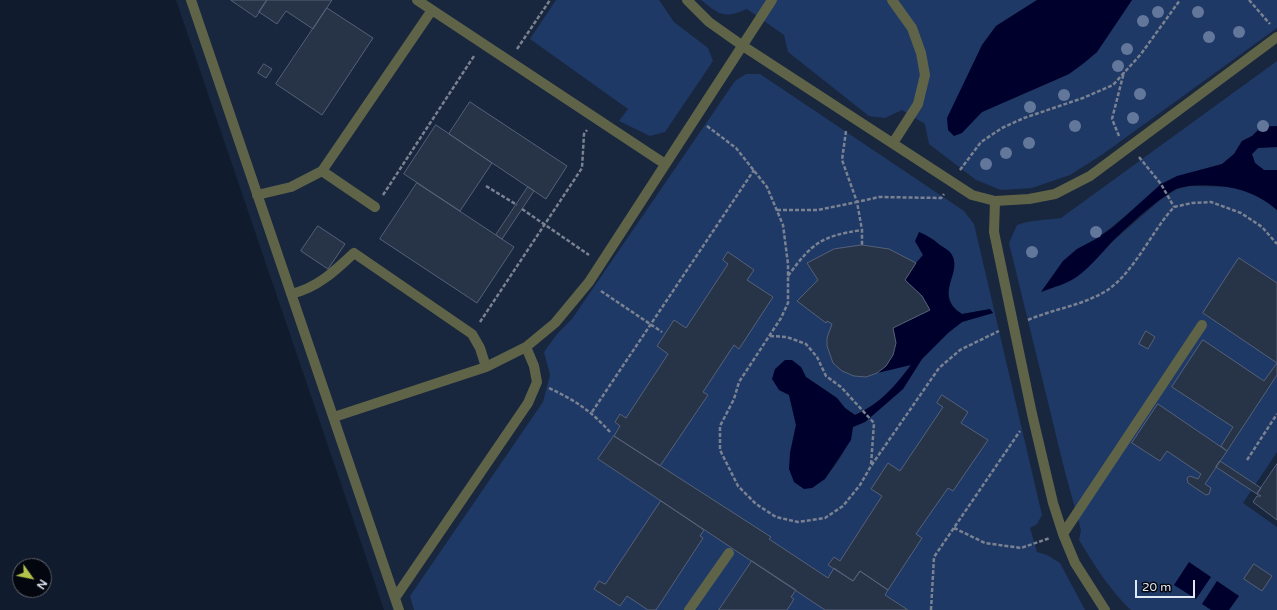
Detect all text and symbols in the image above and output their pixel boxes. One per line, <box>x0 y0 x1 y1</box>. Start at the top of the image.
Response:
north arrow <box>12 558 52 598</box>
scale bar <box>1137 572 1197 598</box>
text: N <box>34 577 50 592</box>
text: 20 m <box>1142 580 1171 594</box>

